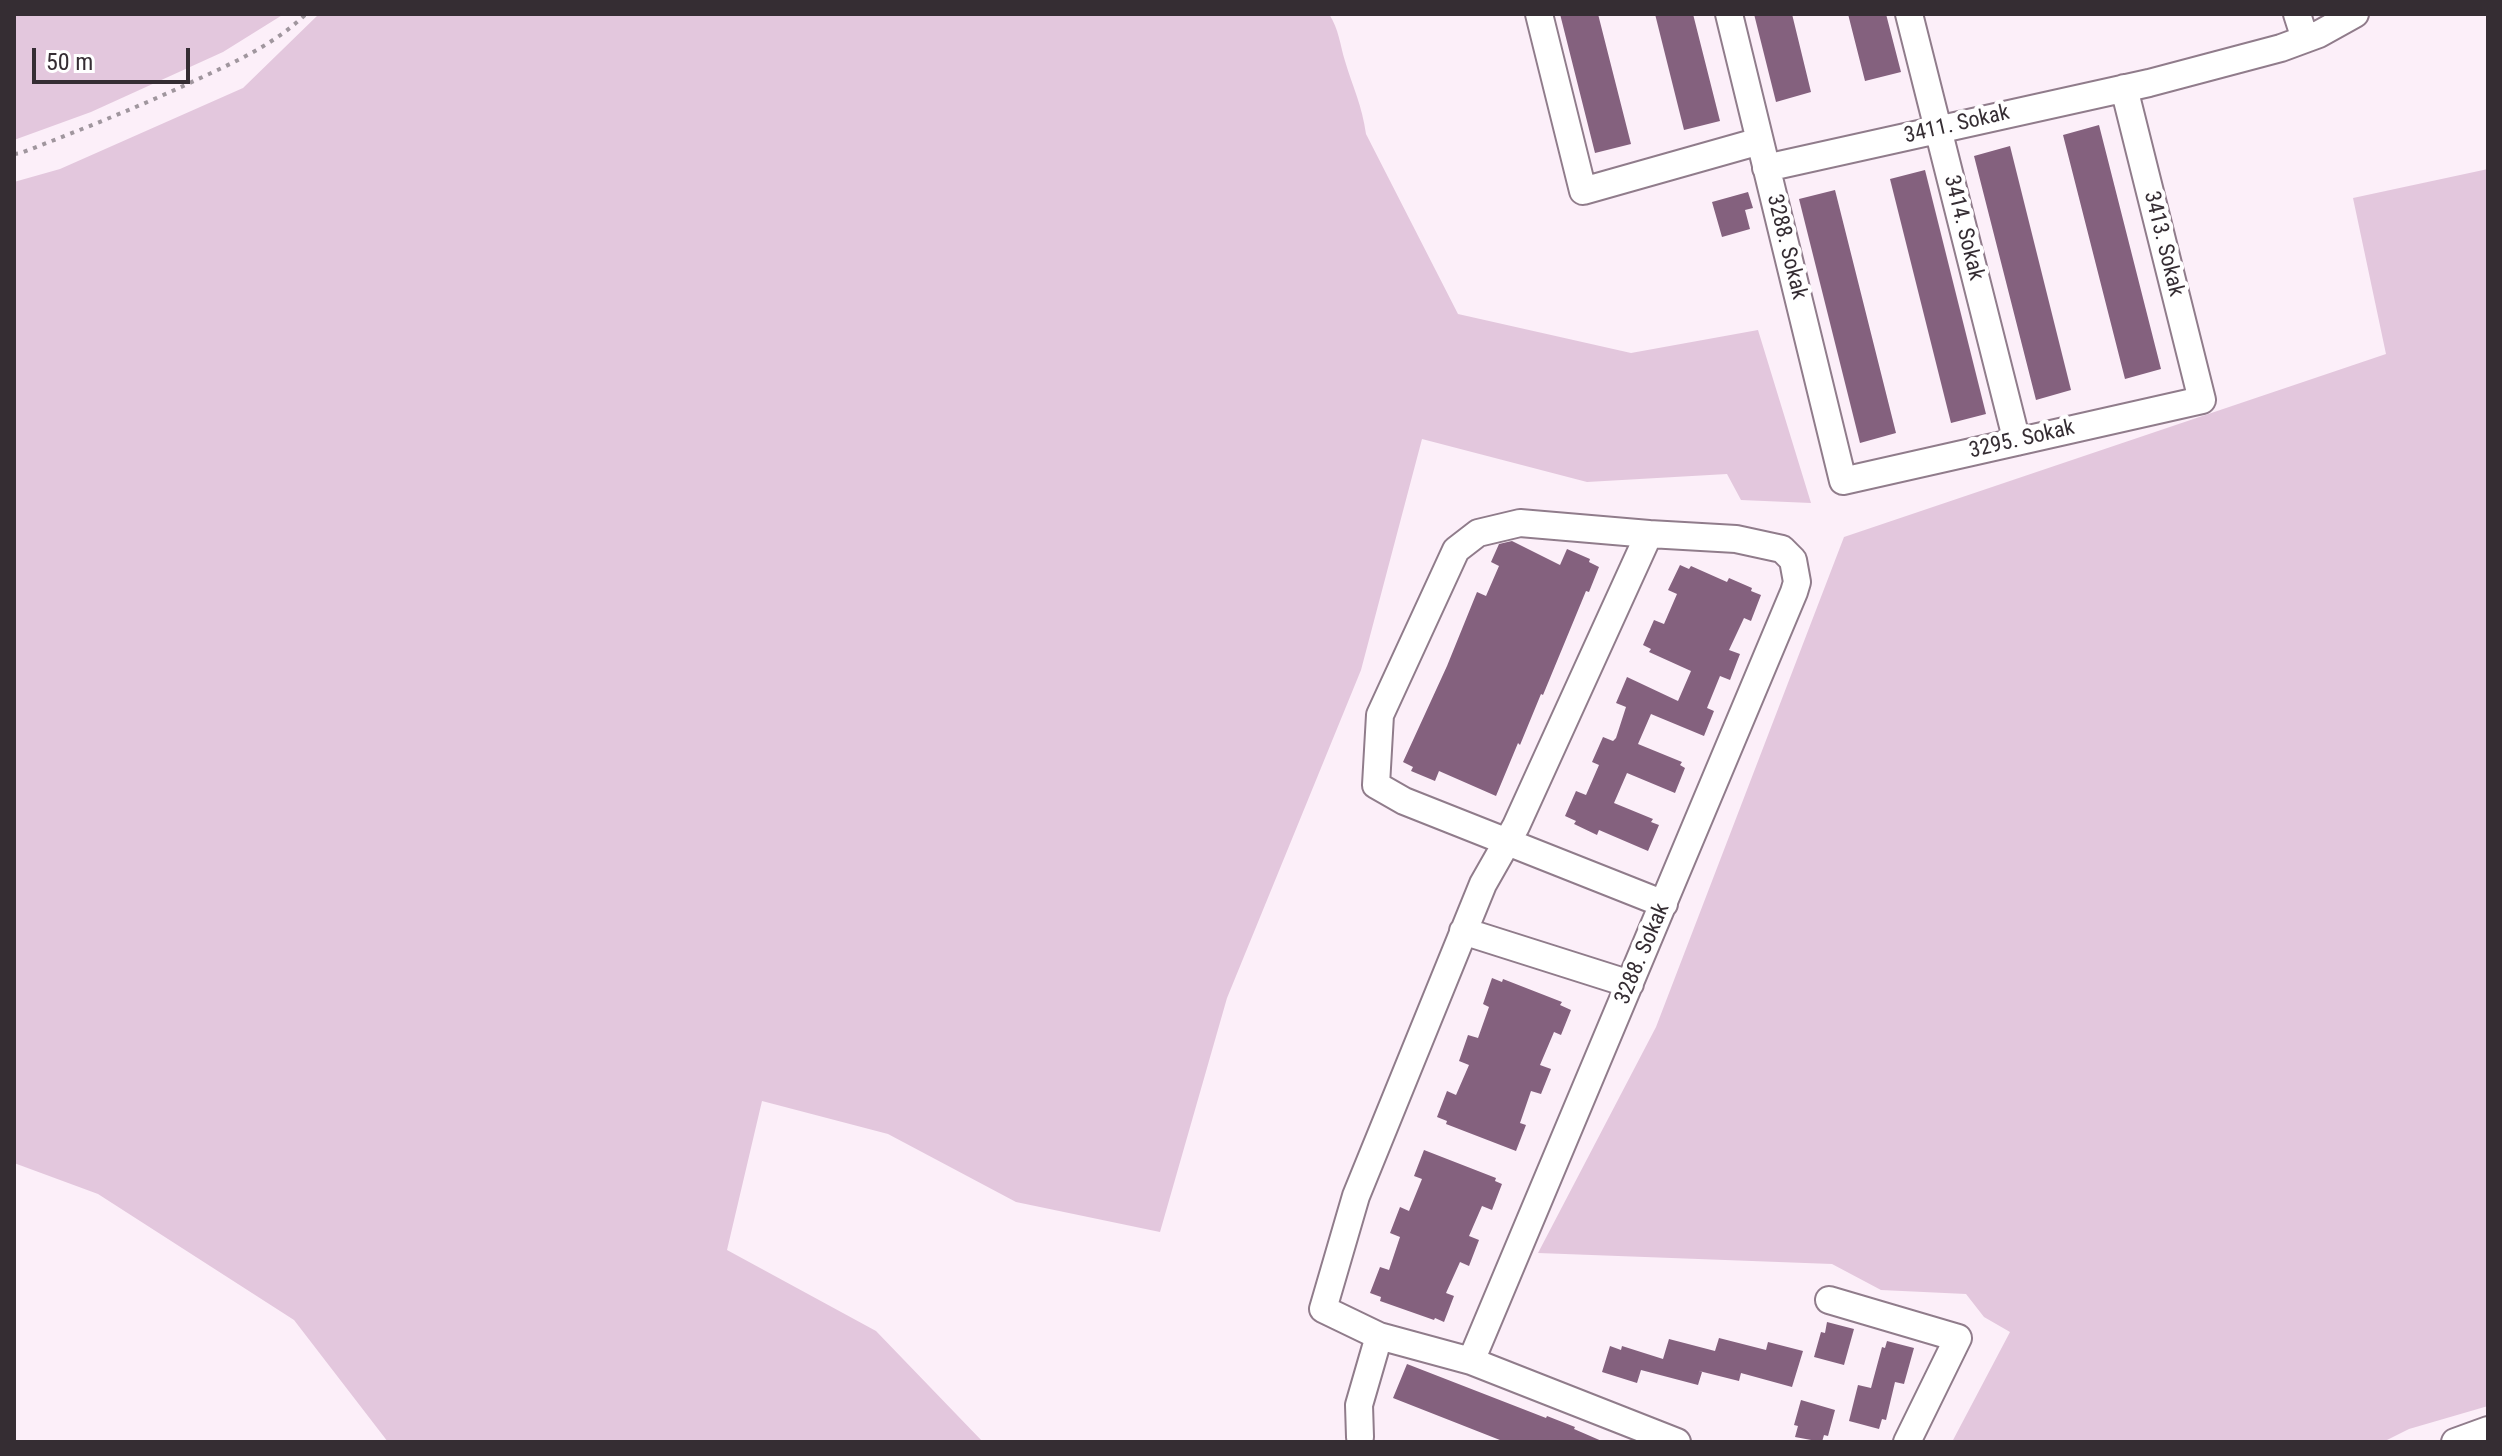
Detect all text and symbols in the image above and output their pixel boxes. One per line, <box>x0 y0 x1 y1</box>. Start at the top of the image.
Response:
scale bar <box>36 32 194 82</box>
text: 50 m <box>46 48 93 76</box>
street label: 3411. Sokak <box>1902 100 2012 150</box>
street label: 3414. Sokak <box>1937 173 1989 283</box>
street label: 3413. Sokak <box>2137 189 2189 299</box>
street label: 3288. Sokak <box>1760 192 1812 302</box>
street label: 3295. Sokak <box>1967 415 2077 465</box>
street label: 3288. Sokak <box>1610 900 1676 1008</box>

